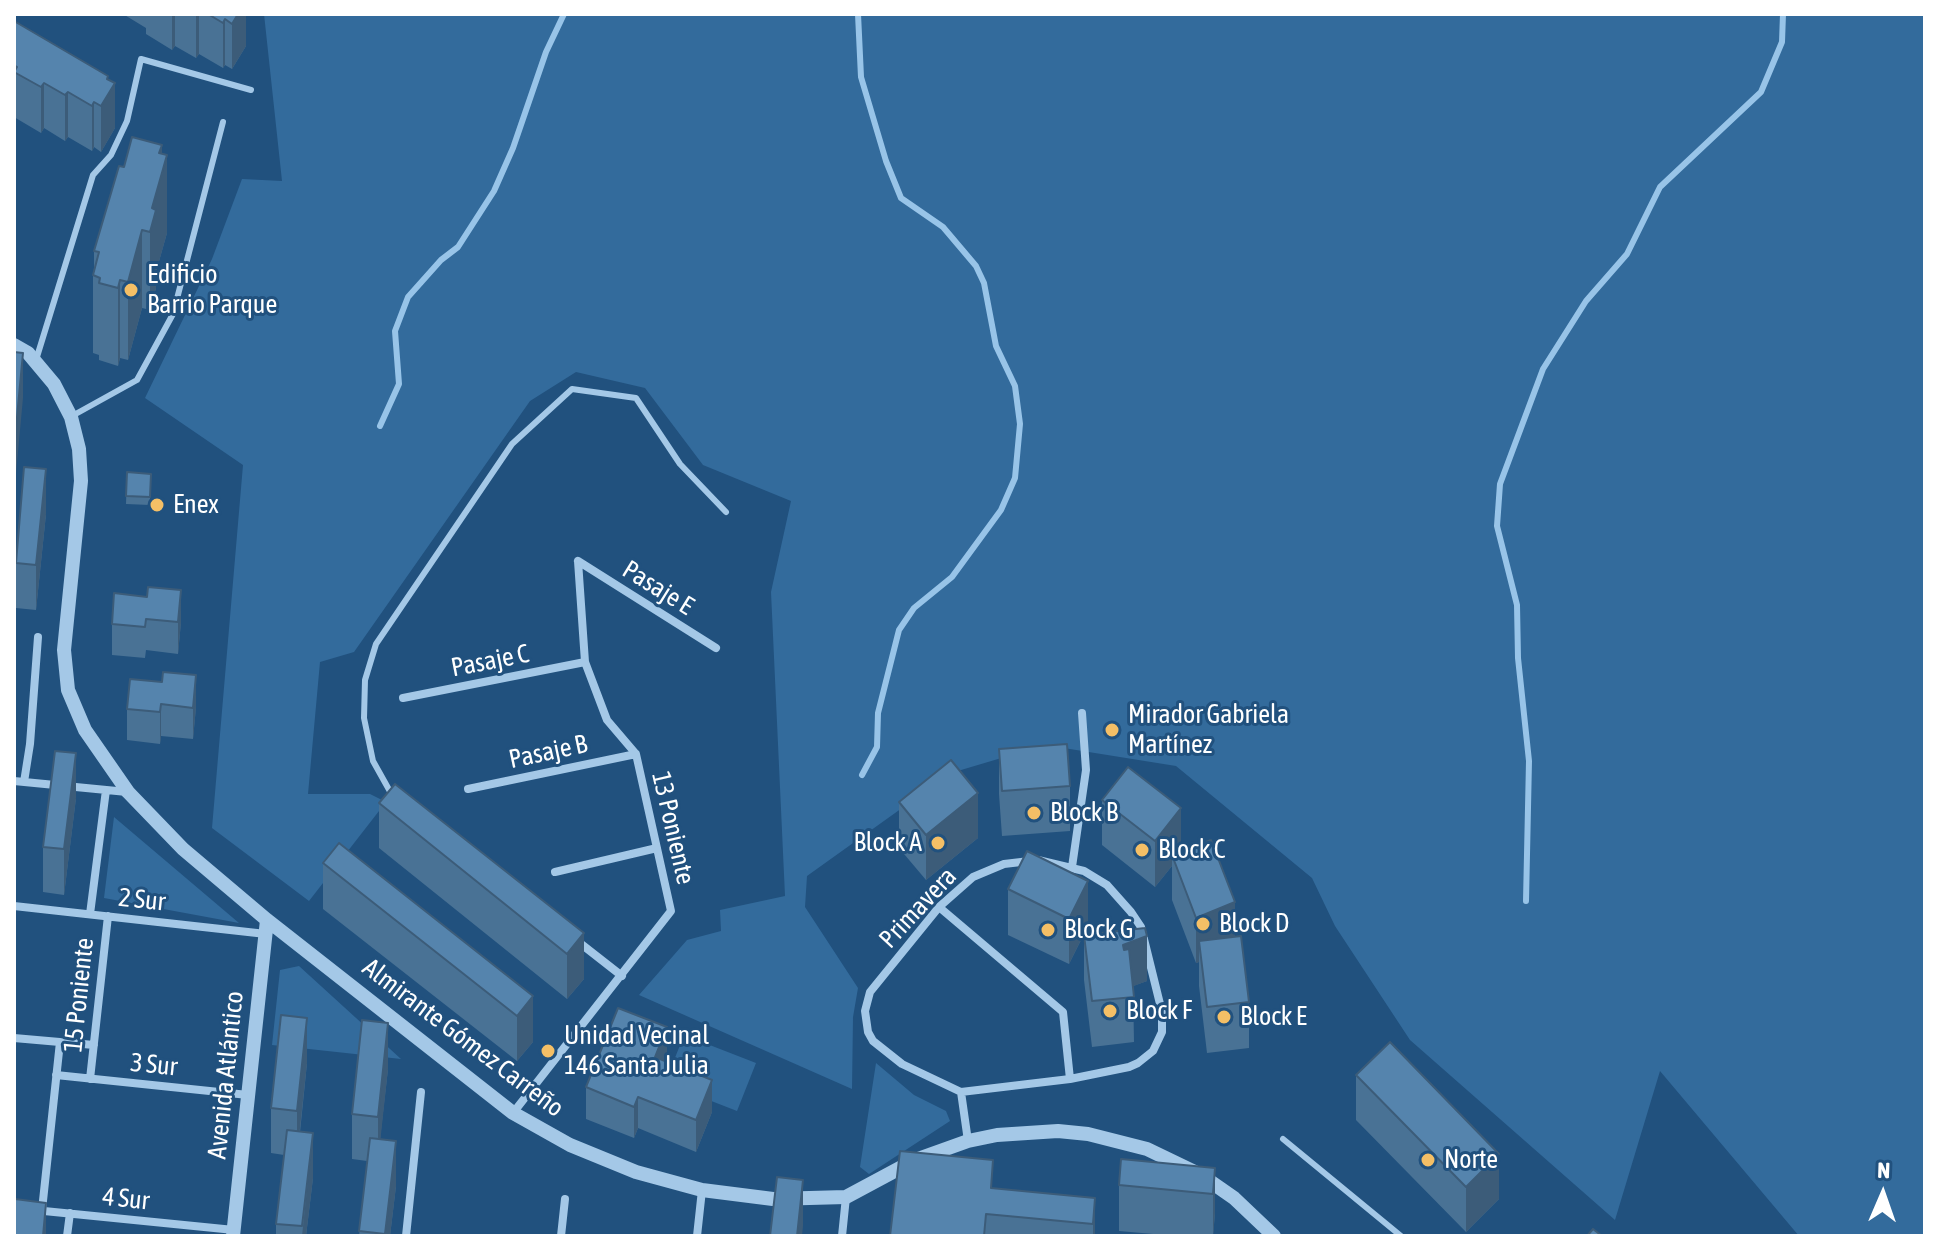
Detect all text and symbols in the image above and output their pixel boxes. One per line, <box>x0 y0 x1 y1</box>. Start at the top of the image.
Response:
place label: Edificio Barrio Parque <box>147 259 277 320</box>
marker: Edificio Barrio Parque <box>122 281 140 299</box>
place label: Enex <box>173 489 219 521</box>
marker: Enex <box>148 496 166 514</box>
street label: Pasaje E <box>617 554 699 622</box>
street label: Pasaje C <box>448 638 532 684</box>
place label: Mirador Gabriela Martínez <box>1128 699 1289 760</box>
marker: Mirador Gabriela Martínez <box>1103 721 1121 739</box>
street label: Pasaje B <box>506 729 590 775</box>
street label: 13 Poniente <box>645 769 701 887</box>
place label: Block B <box>1050 797 1118 829</box>
marker: Block B <box>1025 804 1043 822</box>
place label: Block A <box>853 827 922 859</box>
marker: Block A <box>929 834 947 852</box>
place label: Block C <box>1158 834 1225 866</box>
marker: Block C <box>1133 841 1151 859</box>
street label: Primavera <box>873 861 963 955</box>
street label: 2 Sur <box>117 882 167 918</box>
place label: Block D <box>1219 908 1289 940</box>
place label: Block G <box>1064 914 1134 946</box>
marker: Block D <box>1194 915 1212 933</box>
marker: Block G <box>1039 921 1057 939</box>
street label: 15 Poniente <box>57 936 101 1054</box>
street label: Almirante Gómez Carreño <box>356 952 570 1124</box>
street label: Avenida Atlántico <box>202 989 250 1161</box>
place label: Block F <box>1126 995 1192 1027</box>
place label: Block E <box>1240 1001 1307 1033</box>
marker: Block F <box>1101 1002 1119 1020</box>
marker: Block E <box>1215 1008 1233 1026</box>
place label: Unidad Vecinal 146 Santa Julia <box>564 1020 709 1082</box>
marker: Unidad Vecinal 146 Santa Julia <box>539 1042 557 1060</box>
street label: 3 Sur <box>129 1047 179 1083</box>
place label: Norte <box>1444 1144 1498 1176</box>
marker: Norte <box>1419 1151 1437 1169</box>
north arrow <box>1843 1154 1923 1234</box>
text: N <box>1877 1157 1891 1183</box>
street label: 4 Sur <box>101 1181 151 1217</box>

